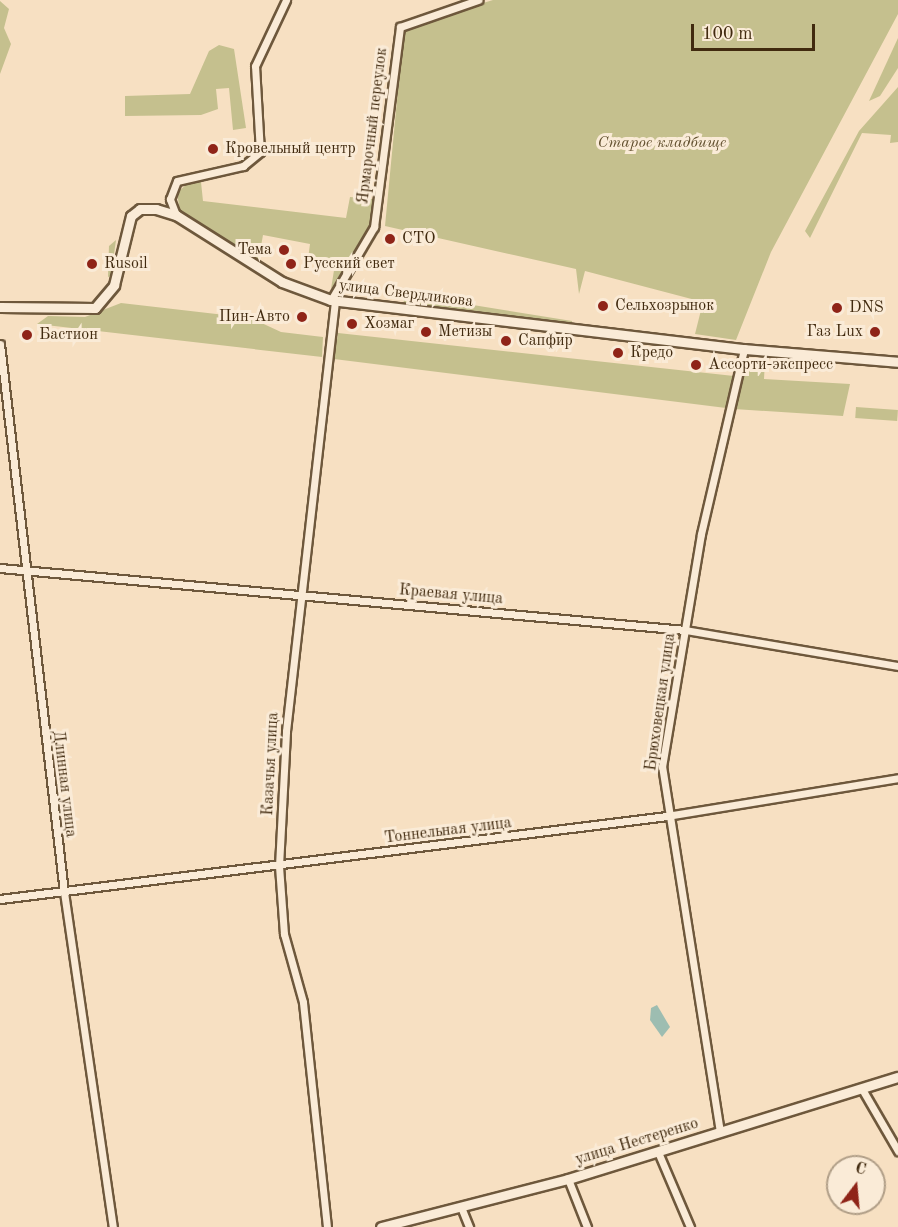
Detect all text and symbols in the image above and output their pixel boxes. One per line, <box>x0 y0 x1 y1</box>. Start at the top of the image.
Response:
scale bar <box>694 12 818 50</box>
text: 100 m <box>702 25 753 43</box>
street label: Ярмарочный переулок <box>354 47 392 205</box>
park label: Старое кладбище <box>598 133 726 153</box>
place label: Кровельный центр <box>225 139 356 159</box>
marker: Кровельный центр <box>206 142 220 156</box>
place label: СТО <box>402 229 435 249</box>
marker: СТО <box>383 232 397 246</box>
place label: Тема <box>237 240 272 260</box>
marker: Тема <box>277 243 291 257</box>
place label: Rusoil <box>104 254 148 274</box>
place label: Русский свет <box>303 254 395 274</box>
marker: Rusoil <box>85 257 99 271</box>
marker: Русский свет <box>284 257 298 271</box>
street label: улица Свердликова <box>338 276 474 312</box>
place label: Сельхозрынок <box>615 296 714 316</box>
place label: DNS <box>849 298 884 318</box>
marker: Сельхозрынок <box>596 299 610 313</box>
marker: DNS <box>830 301 844 315</box>
place label: Пин-Авто <box>219 307 290 327</box>
marker: Пин-Авто <box>295 310 309 324</box>
place label: Хозмаг <box>364 314 415 334</box>
marker: Хозмаг <box>345 317 359 331</box>
place label: Метизы <box>438 322 492 342</box>
place label: Газ Lux <box>807 322 863 342</box>
place label: Бастион <box>39 325 98 345</box>
marker: Метизы <box>419 325 433 339</box>
marker: Газ Lux <box>868 325 882 339</box>
marker: Бастион <box>20 328 34 342</box>
place label: Сапфир <box>518 331 573 351</box>
marker: Сапфир <box>499 334 513 348</box>
place label: Кредо <box>630 343 673 363</box>
marker: Кредо <box>611 346 625 360</box>
place label: Ассорти-экспресс <box>708 355 833 375</box>
marker: Ассорти-экспресс <box>689 358 703 372</box>
street label: Краевая улица <box>398 581 504 609</box>
street label: Брюховецкая улица <box>642 632 680 772</box>
street label: Казачья улица <box>259 712 283 816</box>
street label: Длинная улица <box>48 729 80 839</box>
street label: Тоннельная улица <box>383 814 513 848</box>
street label: улица Нестеренко <box>573 1114 701 1170</box>
north arrow <box>826 1155 886 1215</box>
text: С <box>853 1160 868 1179</box>

